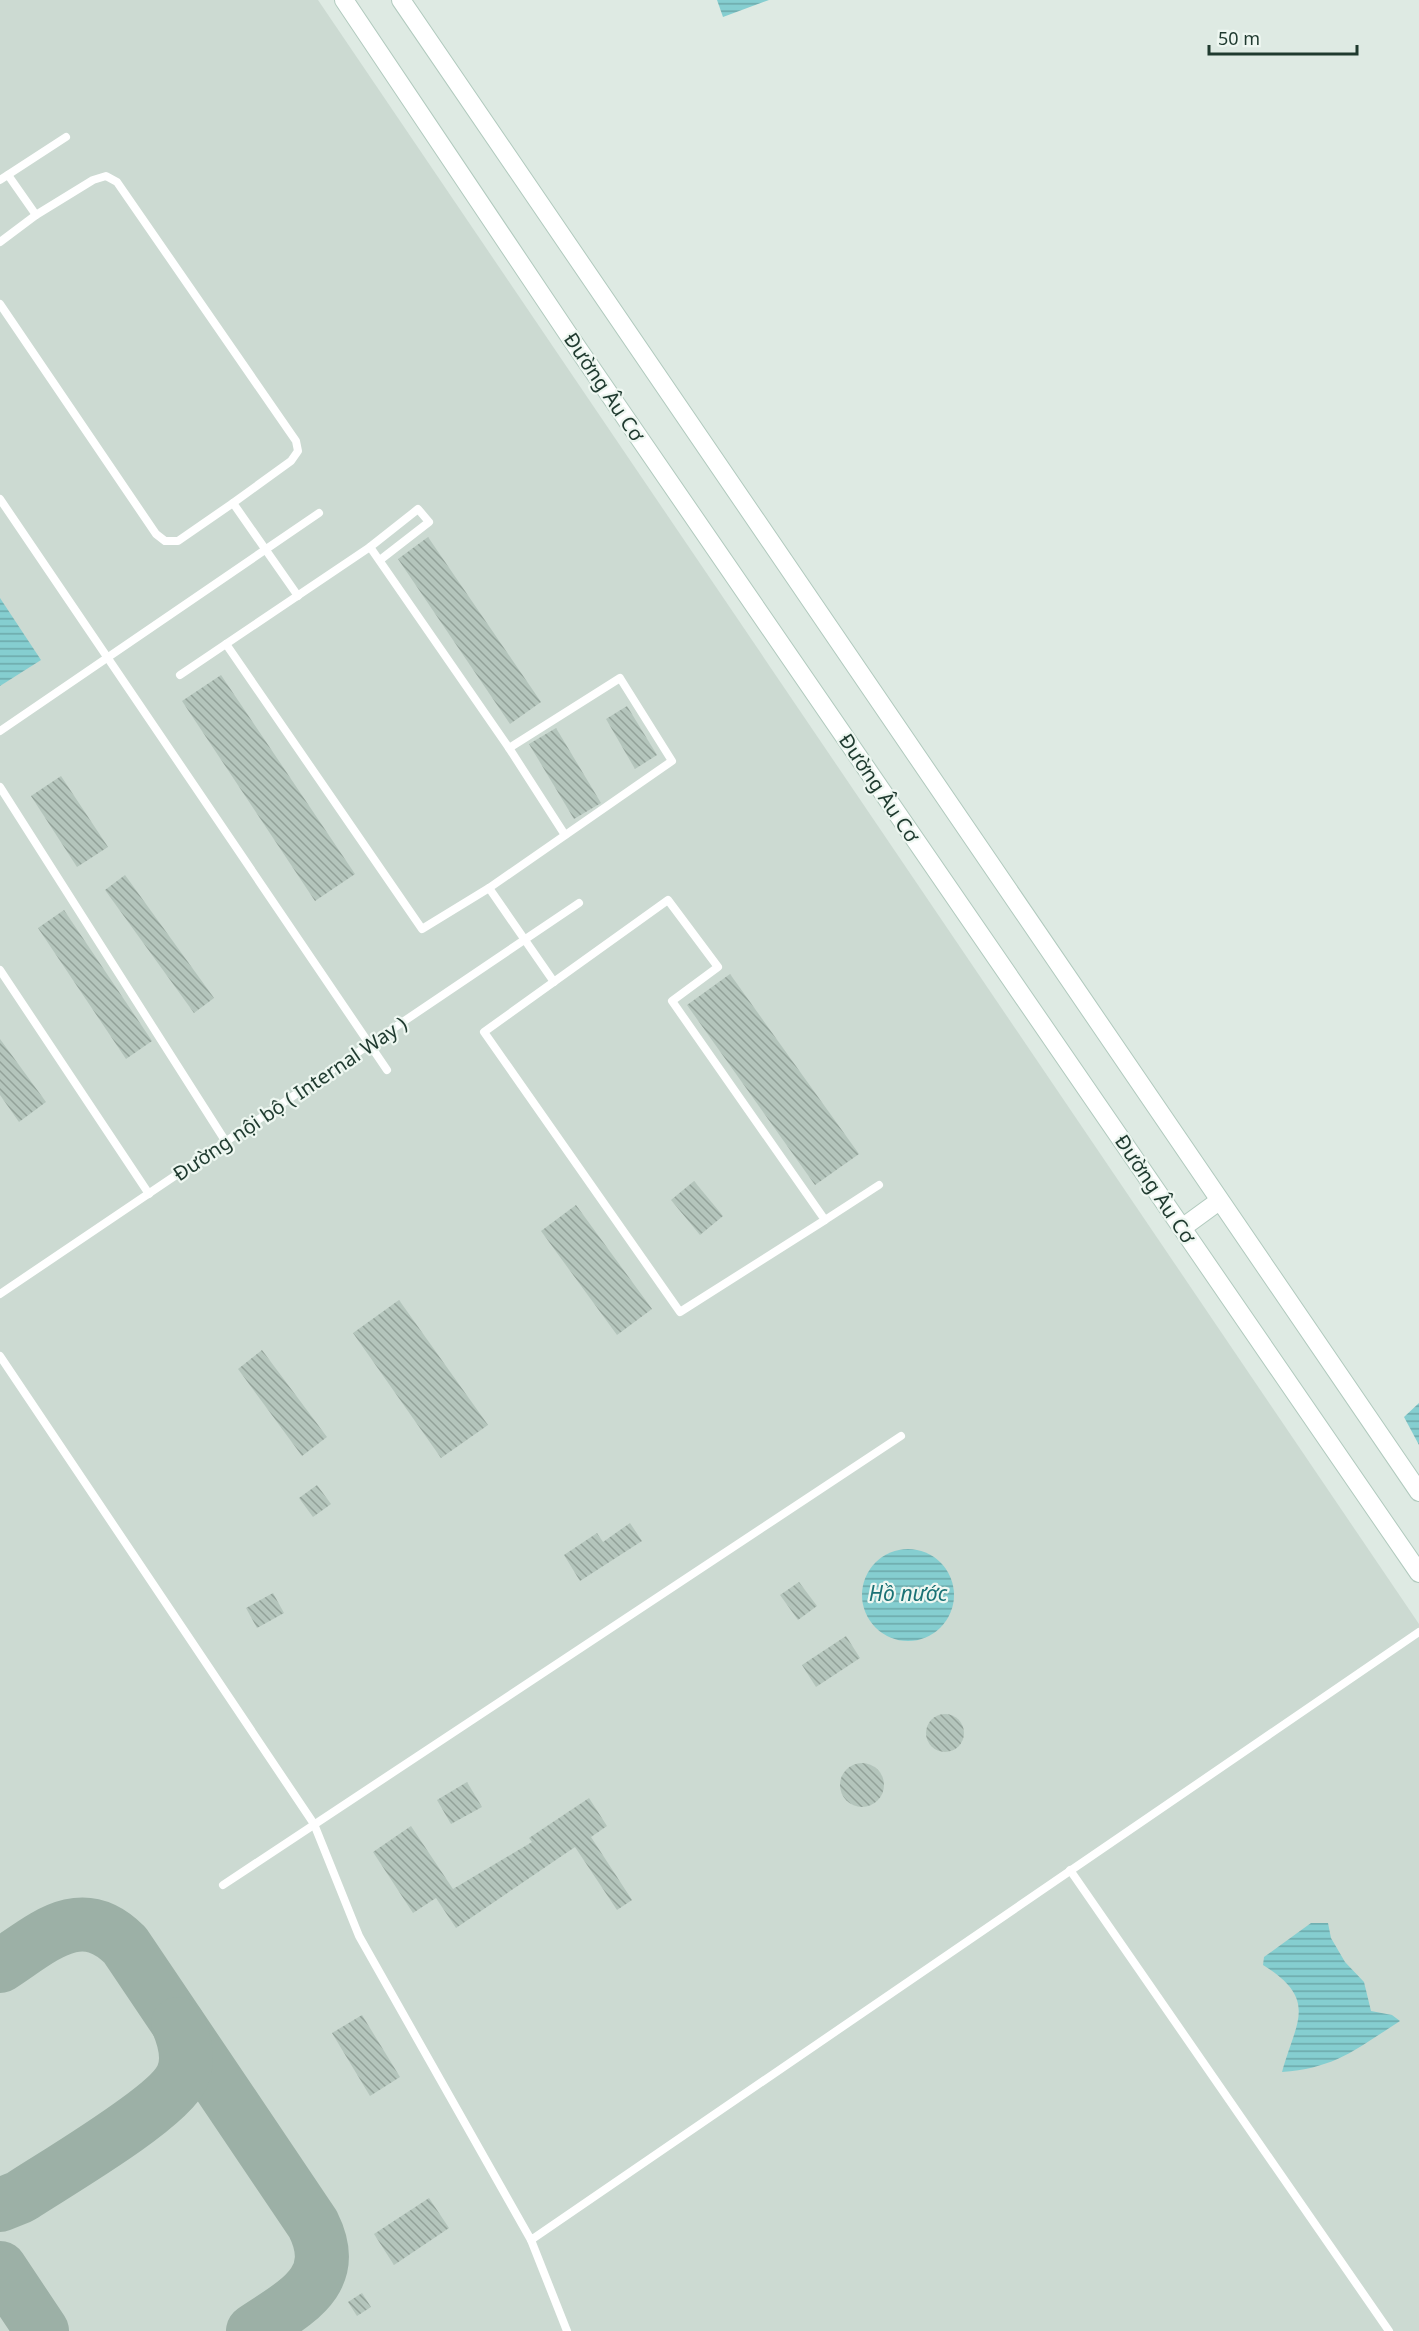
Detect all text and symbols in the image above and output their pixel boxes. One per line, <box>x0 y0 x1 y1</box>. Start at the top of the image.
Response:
scale bar <box>1209 18 1358 56</box>
text: 50 m <box>1218 26 1260 50</box>
street label: Đường Âu Cơ <box>558 327 651 447</box>
street label: Đường Âu Cơ <box>833 728 926 848</box>
street label: Đường nội bộ ( Internal Way ) <box>168 1010 412 1187</box>
street label: Đường Âu Cơ <box>1109 1129 1202 1249</box>
water label: Hồ nước <box>869 1579 948 1607</box>

